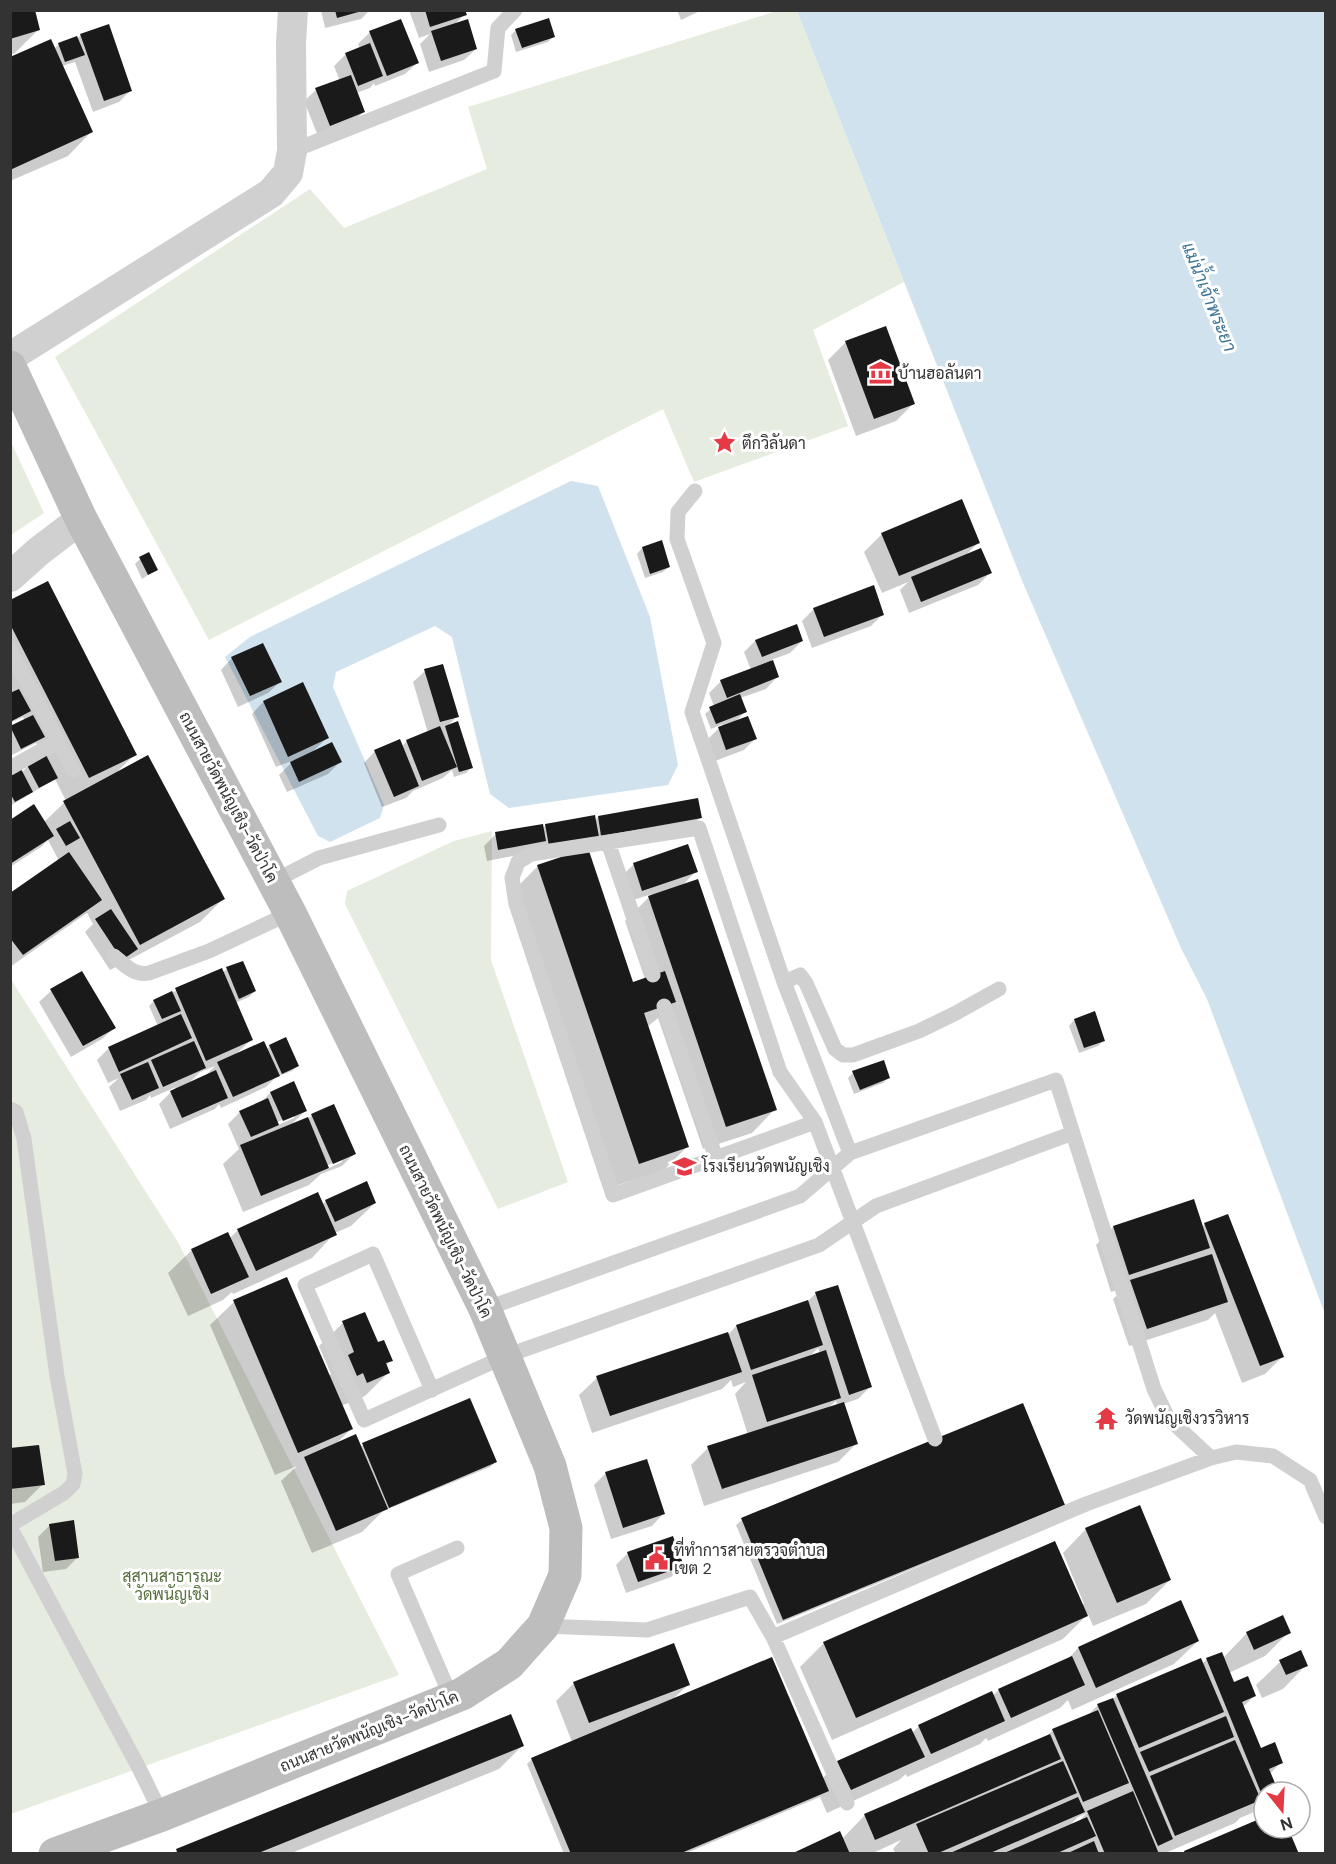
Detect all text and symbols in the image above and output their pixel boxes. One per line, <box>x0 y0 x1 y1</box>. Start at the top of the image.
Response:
water label: แม่น้ำเจ้าพระยา <box>1176 237 1246 356</box>
museum icon: บ้านฮอลันดา <box>867 360 893 386</box>
place label: บ้านฮอลันดา <box>898 363 981 384</box>
place icon: ตึกวิลันดา <box>711 430 737 456</box>
place label: ตึกวิลันดา <box>742 433 806 454</box>
street label: ถนนสายวัดพนัญเชิง-วัดป่าโค <box>175 708 283 886</box>
street label: ถนนสายวัดพนัญเชิง-วัดป่าโค <box>394 1140 498 1322</box>
school or university icon: โรงเรียนวัดพนัญเชิง <box>671 1153 697 1179</box>
place label: โรงเรียนวัดพนัญเชิง <box>701 1155 830 1177</box>
temple icon: วัดพนัญเชิงวรวิหาร <box>1094 1405 1120 1431</box>
place label: วัดพนัญเชิงวรวิหาร <box>1125 1408 1250 1429</box>
place label: ที่ทำการสายตรวจตำบล เขต 2 <box>674 1536 825 1579</box>
public building icon: ที่ทำการสายตรวจตำบล เขต 2 <box>643 1546 669 1572</box>
park label: สุสานสาธารณะ วัดพนัญเชิง <box>122 1566 222 1605</box>
street label: ถนนสายวัดพนัญเชิง-วัดป่าโค <box>276 1685 462 1777</box>
north arrow <box>1252 1780 1312 1840</box>
text: N <box>1278 1812 1295 1836</box>

